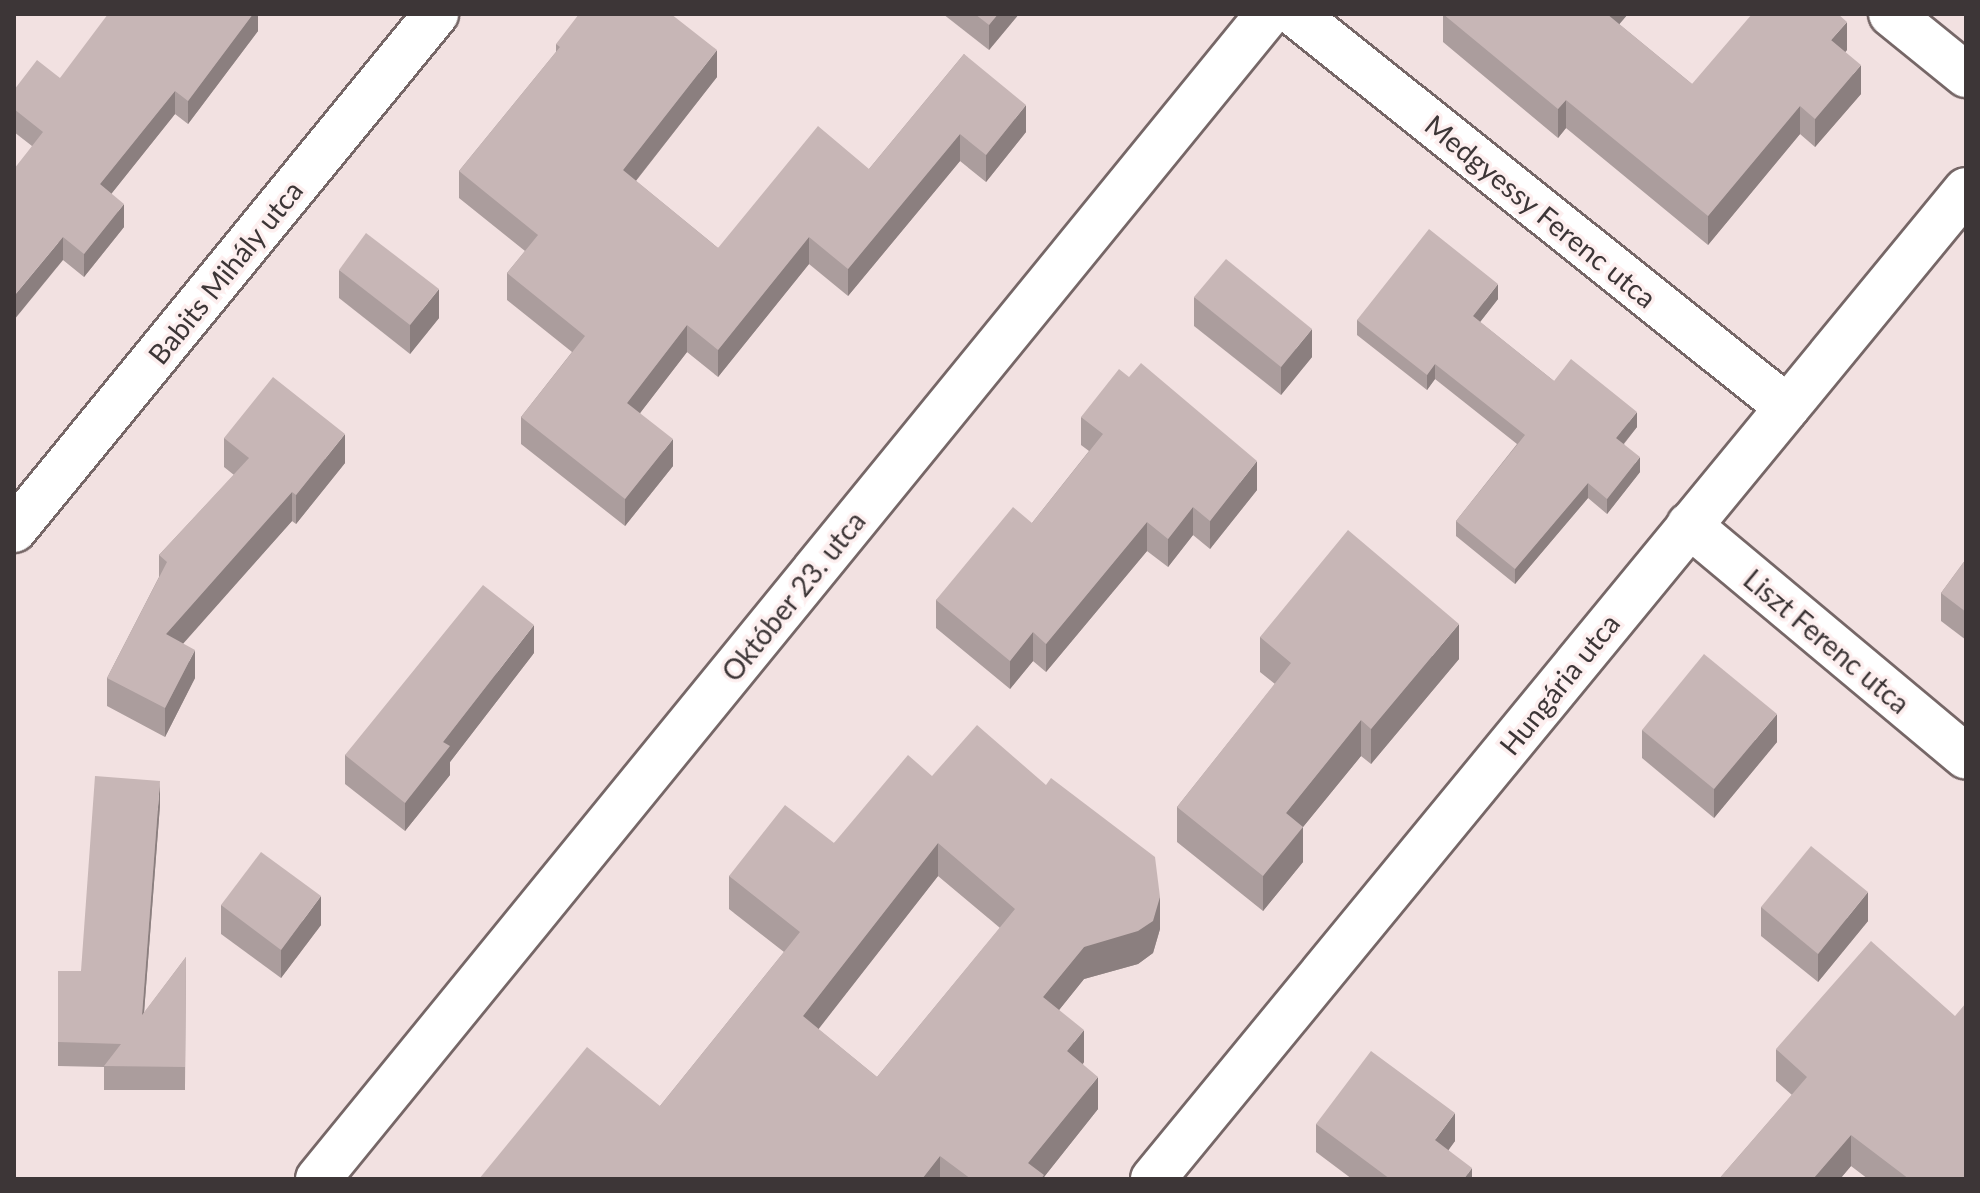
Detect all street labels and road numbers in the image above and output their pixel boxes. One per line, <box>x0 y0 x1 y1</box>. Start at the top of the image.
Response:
street label: Medgyessy Ferenc utca <box>1419 107 1663 315</box>
street label: Babits Mihály utca <box>141 173 309 371</box>
street label: Október 23. utca <box>714 504 872 688</box>
street label: Liszt Ferenc utca <box>1737 562 1917 720</box>
street label: Hungária utca <box>1492 607 1626 761</box>

